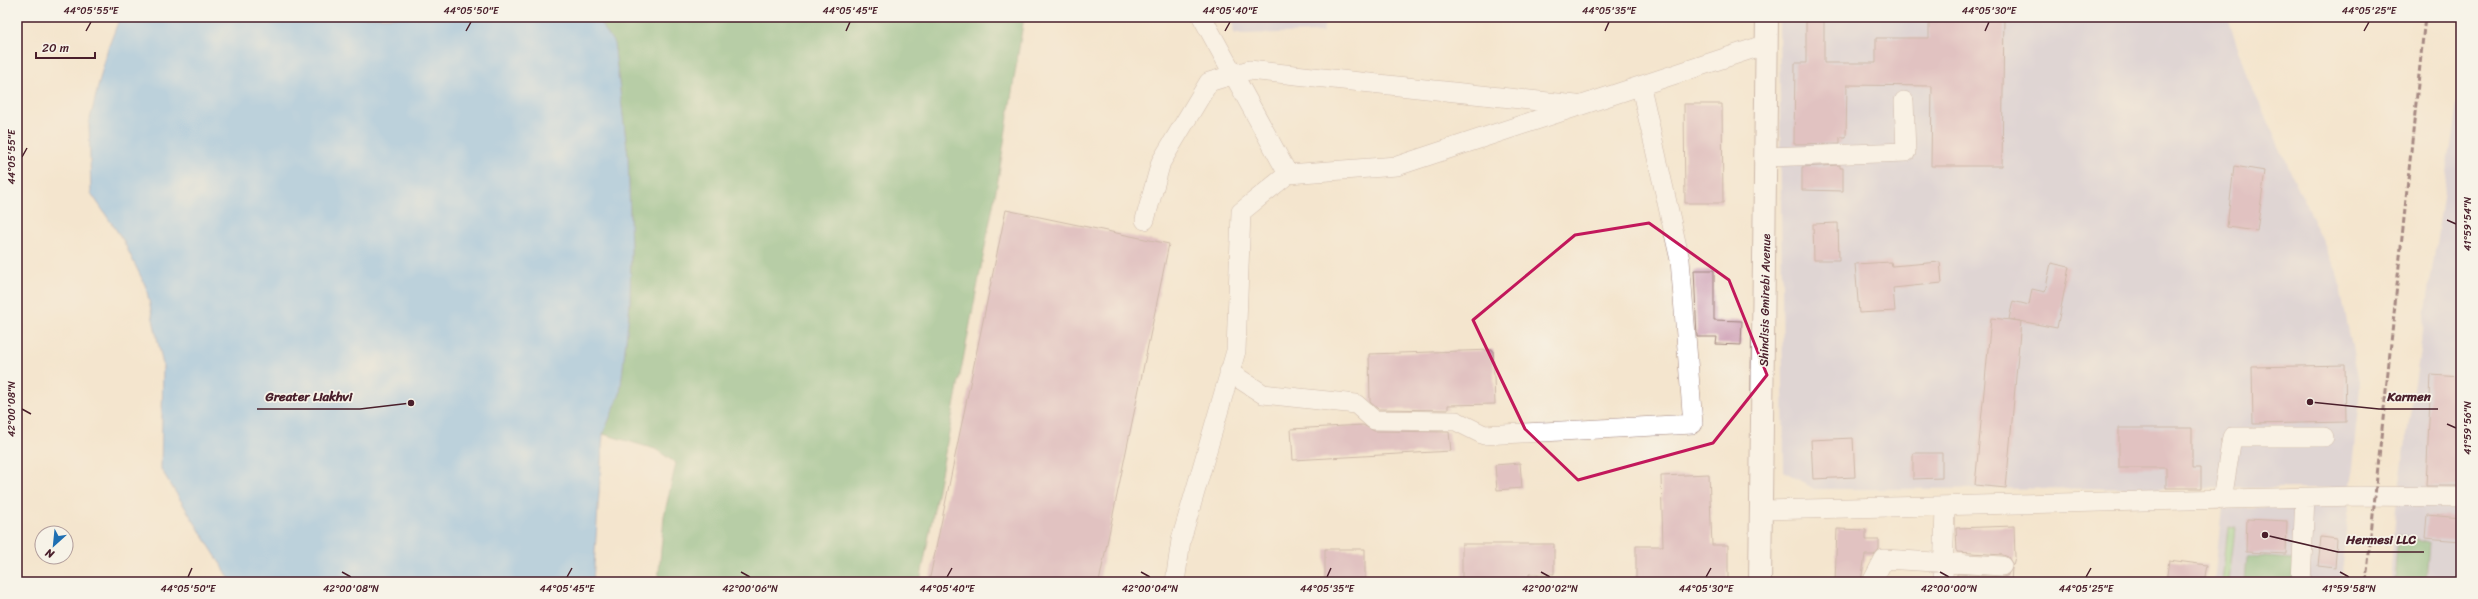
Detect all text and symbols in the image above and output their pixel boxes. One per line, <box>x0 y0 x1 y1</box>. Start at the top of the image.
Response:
text: 44°05'55"E <box>64 2 120 20</box>
text: 44°05'50"E <box>443 2 500 20</box>
text: 44°05'45"E <box>823 2 879 20</box>
text: 44°05'40"E <box>1202 2 1259 20</box>
text: 44°05'35"E <box>1582 2 1638 20</box>
text: 44°05'30"E <box>1962 2 2018 20</box>
text: 44°05'25"E <box>2342 2 2398 20</box>
scale bar <box>36 34 95 60</box>
text: 20 m <box>42 37 69 59</box>
text: 44°05'55"E <box>3 128 21 184</box>
text: 41°59'54"N <box>2459 197 2477 251</box>
street label: Shindisis Gmirebi Avenue <box>1753 233 1777 367</box>
text: 42°00'08"N <box>3 381 21 437</box>
callout: Greater Liakhvi <box>257 384 360 409</box>
callout: Karmen <box>2379 384 2438 409</box>
text: Greater Liakhvi <box>265 385 354 408</box>
text: Karmen <box>2386 385 2432 408</box>
text: 41°59'56"N <box>2459 401 2477 455</box>
north arrow <box>34 525 74 565</box>
callout: Hermesi LLC <box>2338 527 2424 552</box>
text: Hermesi LLC <box>2345 528 2416 551</box>
text: N <box>42 543 58 564</box>
text: 44°05'50"E <box>160 580 217 598</box>
text: 42°00'08"N <box>323 580 379 598</box>
text: 44°05'45"E <box>540 580 596 598</box>
text: 42°00'06"N <box>722 580 778 598</box>
text: 44°05'40"E <box>919 580 976 598</box>
text: 42°00'04"N <box>1122 580 1178 598</box>
text: 44°05'35"E <box>1300 580 1356 598</box>
text: 42°00'02"N <box>1522 580 1578 598</box>
text: 44°05'30"E <box>1679 580 1735 598</box>
text: 42°00'00"N <box>1921 580 1977 598</box>
text: 44°05'25"E <box>2059 580 2115 598</box>
text: 41°59'58"N <box>2322 580 2376 598</box>

